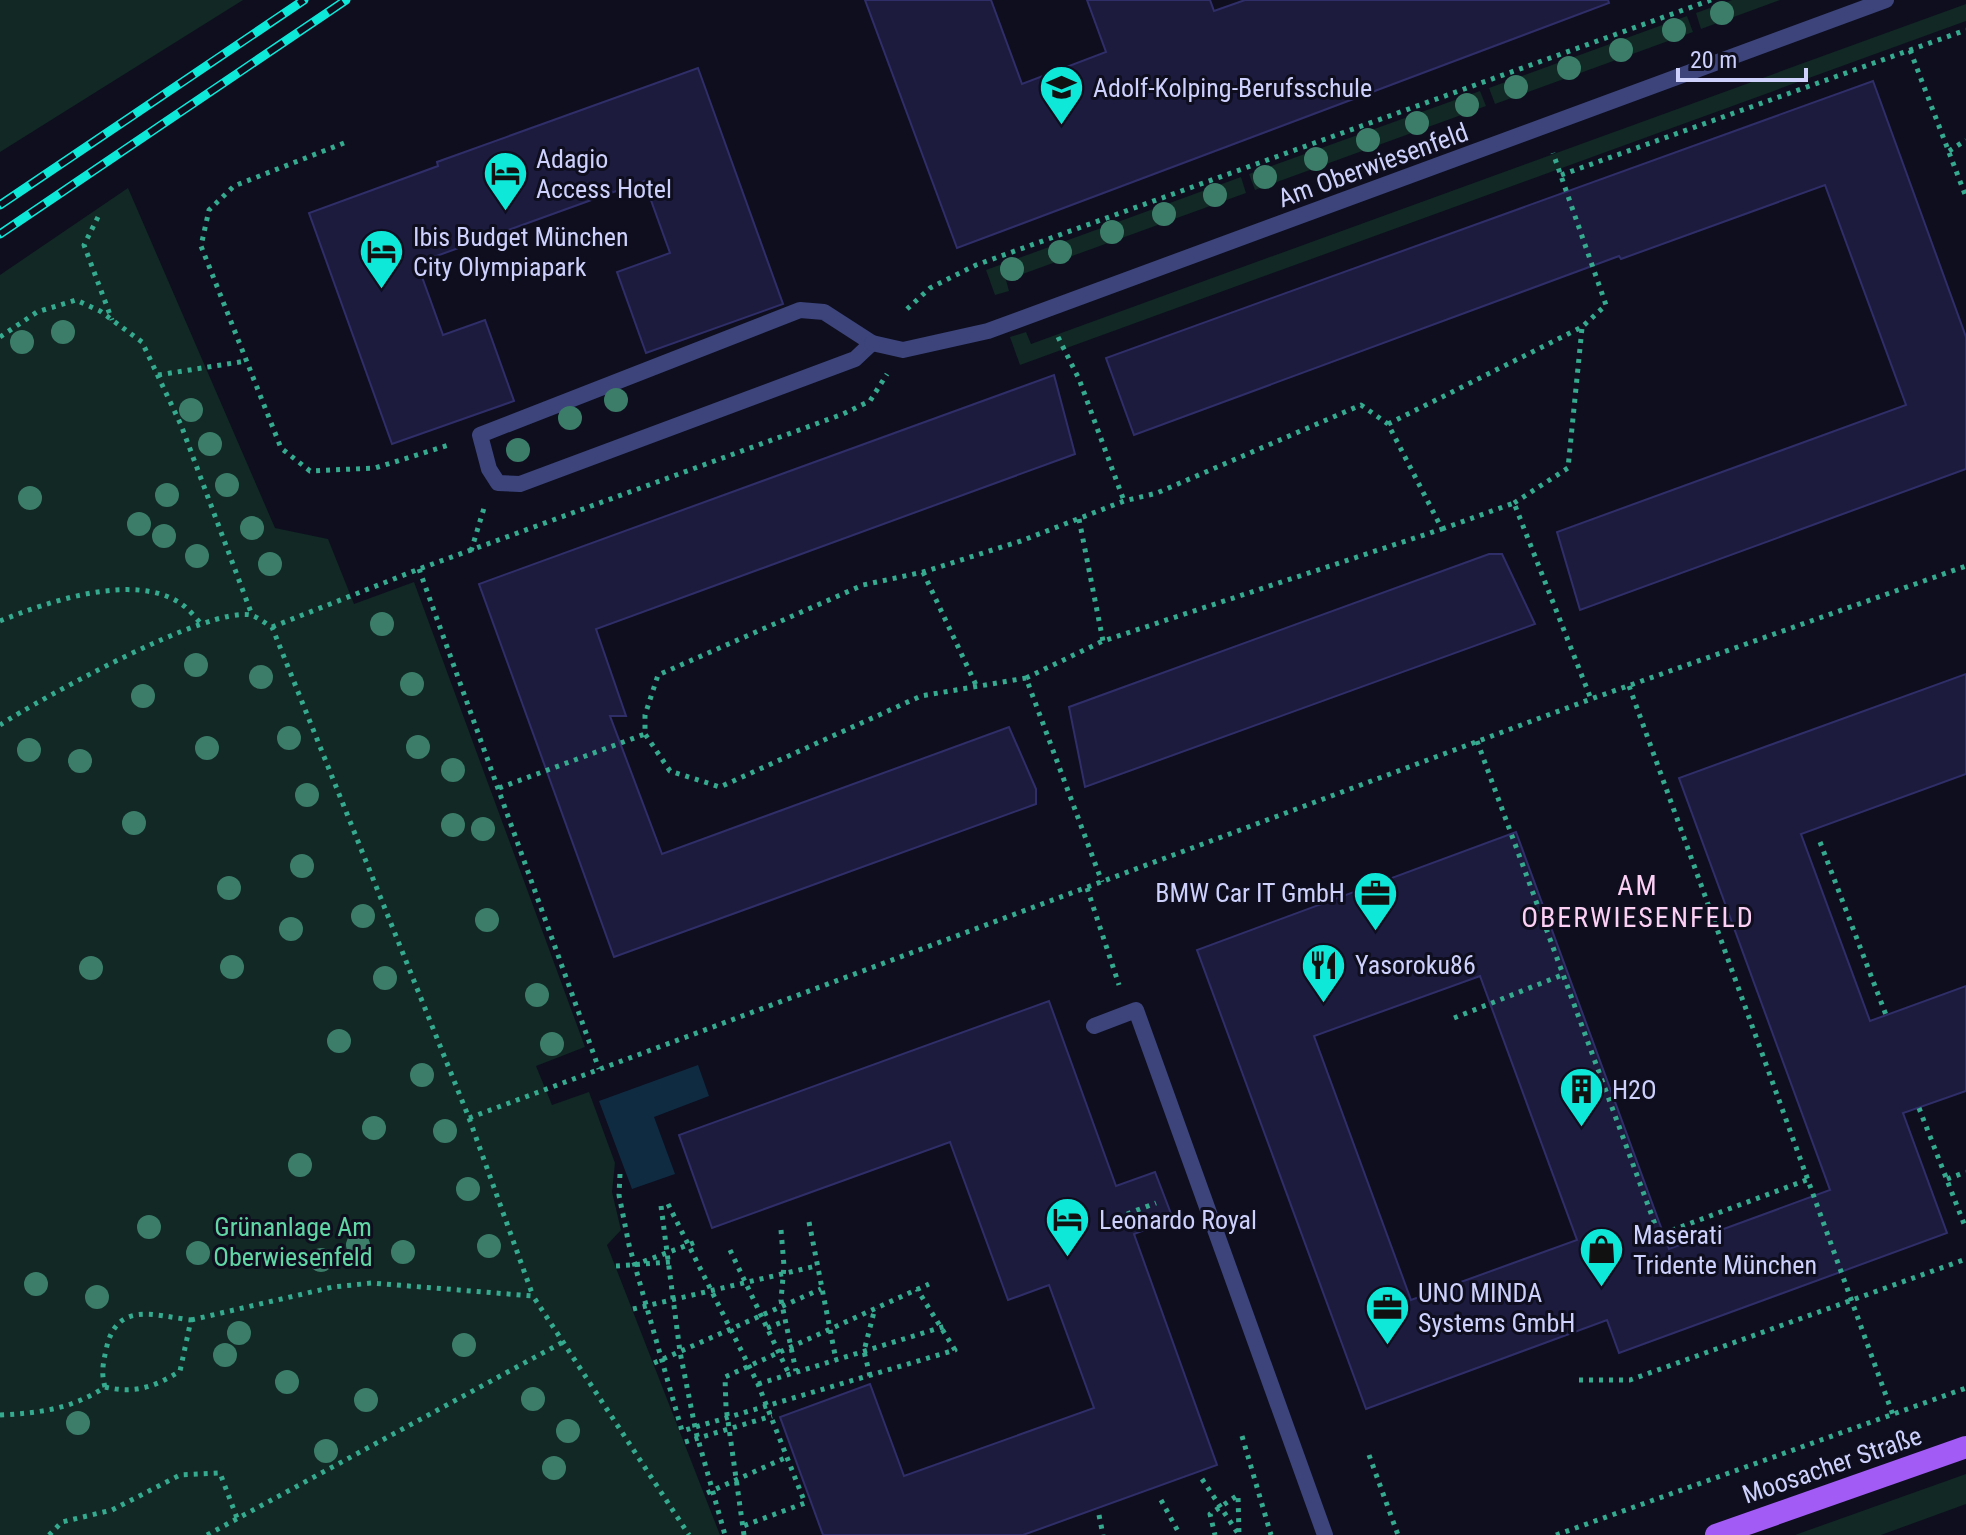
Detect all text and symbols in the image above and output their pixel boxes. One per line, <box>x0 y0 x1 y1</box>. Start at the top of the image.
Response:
scale bar <box>1678 32 1806 82</box>
text: 20 m <box>1690 46 1737 74</box>
school or university icon: Adolf-Kolping-Berufsschule <box>1038 64 1086 127</box>
place label: Adolf-Kolping-Berufsschule <box>1093 73 1372 103</box>
street label: Am Oberwiesenfeld <box>1274 117 1472 213</box>
place label: Adagio Access Hotel <box>536 144 672 204</box>
hotel icon: Adagio Access Hotel <box>481 150 529 213</box>
place label: Ibis Budget München City Olympiapark <box>413 222 629 282</box>
hotel icon: Ibis Budget München City Olympiapark <box>358 228 406 291</box>
office icon: BMW Car IT GmbH <box>1352 869 1400 932</box>
district label: AM OBERWIESENFELD <box>1521 869 1755 934</box>
place label: BMW Car IT GmbH <box>1155 878 1345 908</box>
restaurant icon: Yasoroku86 <box>1300 941 1348 1004</box>
place label: Yasoroku86 <box>1355 950 1476 980</box>
building icon: H2O <box>1557 1066 1605 1129</box>
place label: H2O <box>1612 1075 1657 1105</box>
hotel icon: Leonardo Royal <box>1044 1196 1092 1259</box>
place label: Leonardo Royal <box>1099 1205 1257 1235</box>
park label: Grünanlage Am Oberwiesenfeld <box>213 1212 373 1272</box>
place label: Maserati Tridente München <box>1633 1220 1817 1280</box>
shop icon: Maserati Tridente München <box>1578 1226 1626 1289</box>
place label: UNO MINDA Systems GmbH <box>1418 1278 1575 1338</box>
office icon: UNO MINDA Systems GmbH <box>1363 1284 1411 1347</box>
street label: Moosacher Straße <box>1738 1420 1926 1510</box>

